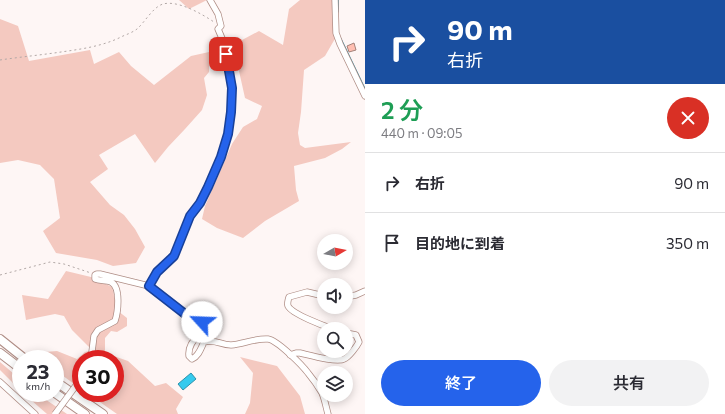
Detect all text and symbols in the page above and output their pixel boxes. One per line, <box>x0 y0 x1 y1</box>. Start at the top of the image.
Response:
text: 90 m <box>447 12 513 46</box>
icon: right <box>381 16 433 68</box>
pin <box>209 37 243 71</box>
icon: arrive <box>215 43 237 65</box>
text: 右折 <box>447 49 483 71</box>
text: 2 分 <box>381 95 423 124</box>
button: close <box>667 97 709 139</box>
text: 440 m · 09:05 <box>381 125 462 141</box>
icon: right <box>381 172 403 194</box>
text: 右折 <box>415 174 445 192</box>
text: 90 m <box>674 174 709 192</box>
icon: arrive <box>381 232 403 254</box>
north arrow <box>317 234 353 270</box>
map controls <box>317 234 353 402</box>
text: 目的地に到着 <box>415 234 505 252</box>
text: 350 m <box>666 234 709 252</box>
button: sound <box>317 278 353 314</box>
position arrow <box>181 301 223 343</box>
button: search <box>317 322 353 358</box>
speed limit sign: 30 <box>72 350 124 402</box>
text: 23 <box>26 359 50 383</box>
button: 終了 <box>381 360 541 406</box>
button: 共有 <box>549 360 709 406</box>
button: layers <box>317 366 353 402</box>
text: km/h <box>26 380 50 392</box>

